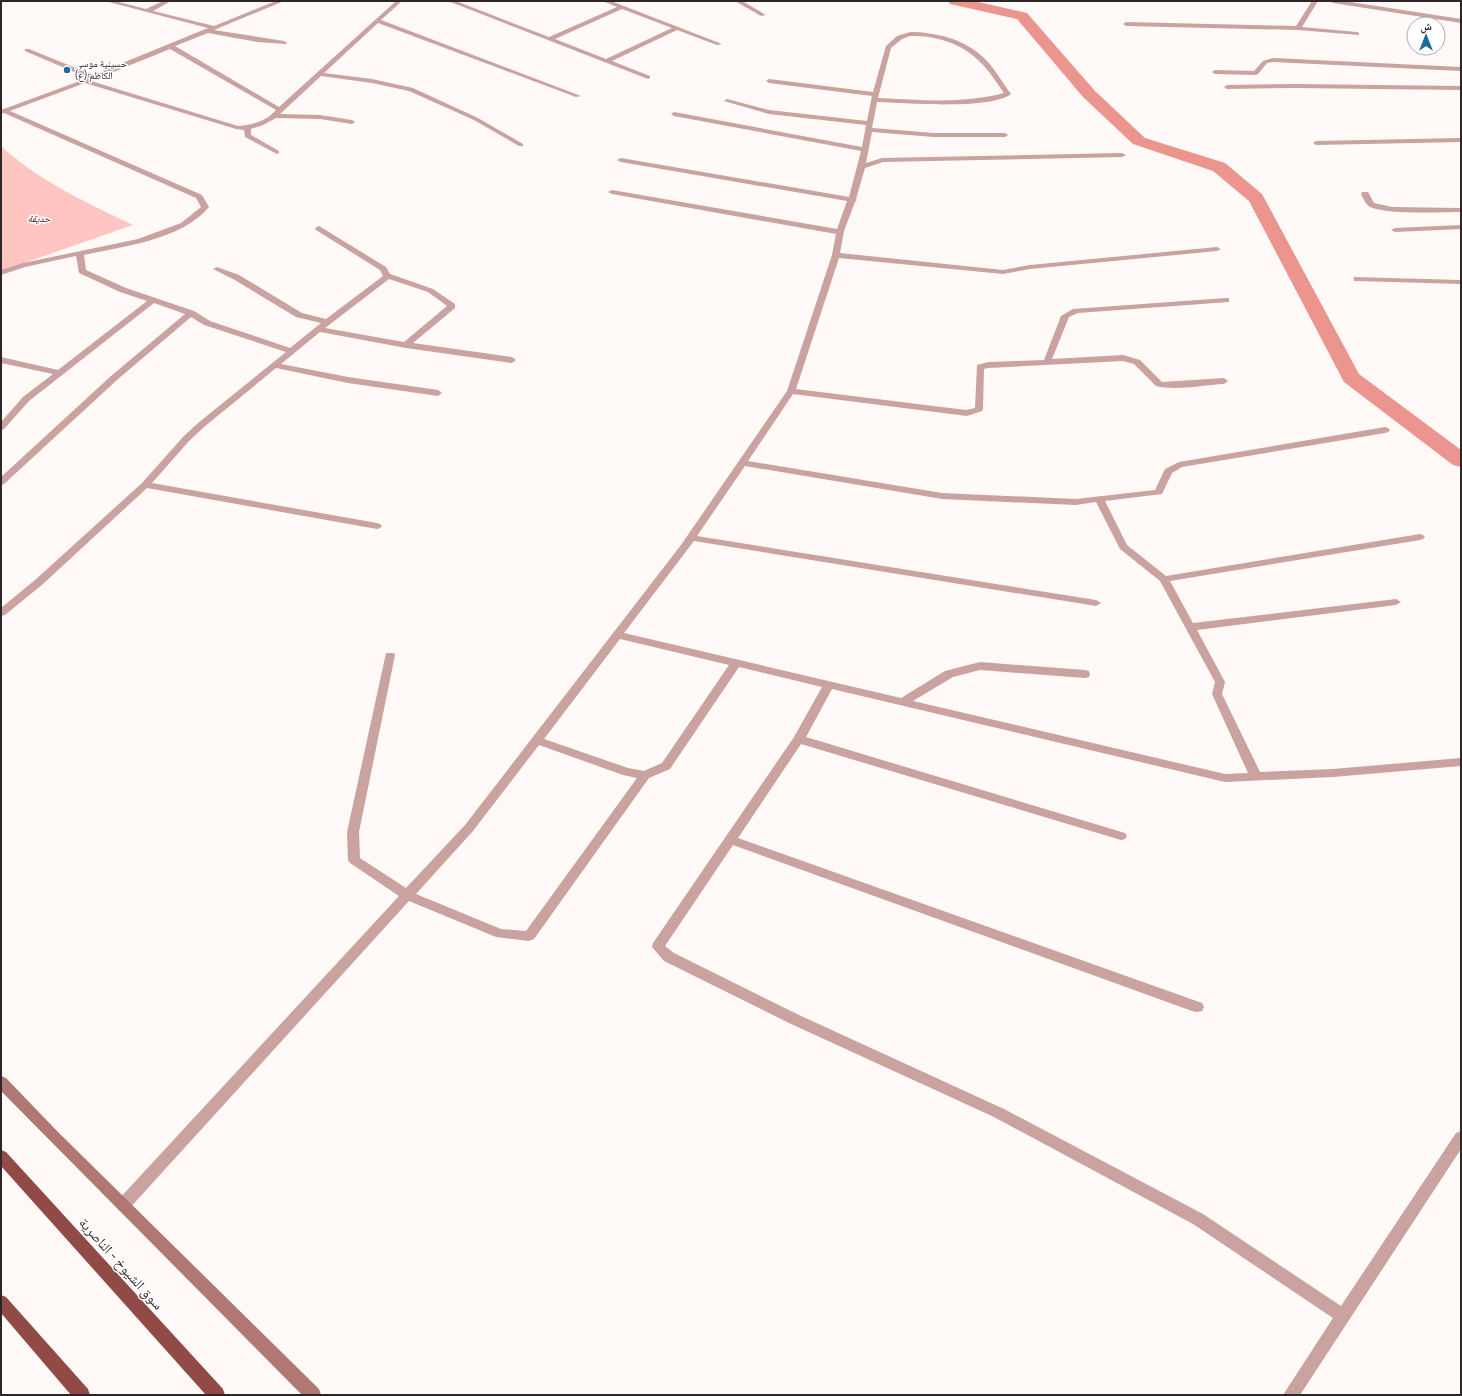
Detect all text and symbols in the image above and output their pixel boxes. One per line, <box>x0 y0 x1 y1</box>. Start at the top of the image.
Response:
north arrow <box>1406 16 1446 56</box>
text: ش <box>1420 20 1432 34</box>
place label: حسينية موسى الكاظم (ع) <box>75 58 128 83</box>
marker: حسينية موسى الكاظم (ع) <box>62 65 72 75</box>
park label: حديقة <box>28 213 51 225</box>
street label: سوق الشيوخ - الناصرية <box>75 1215 167 1314</box>

